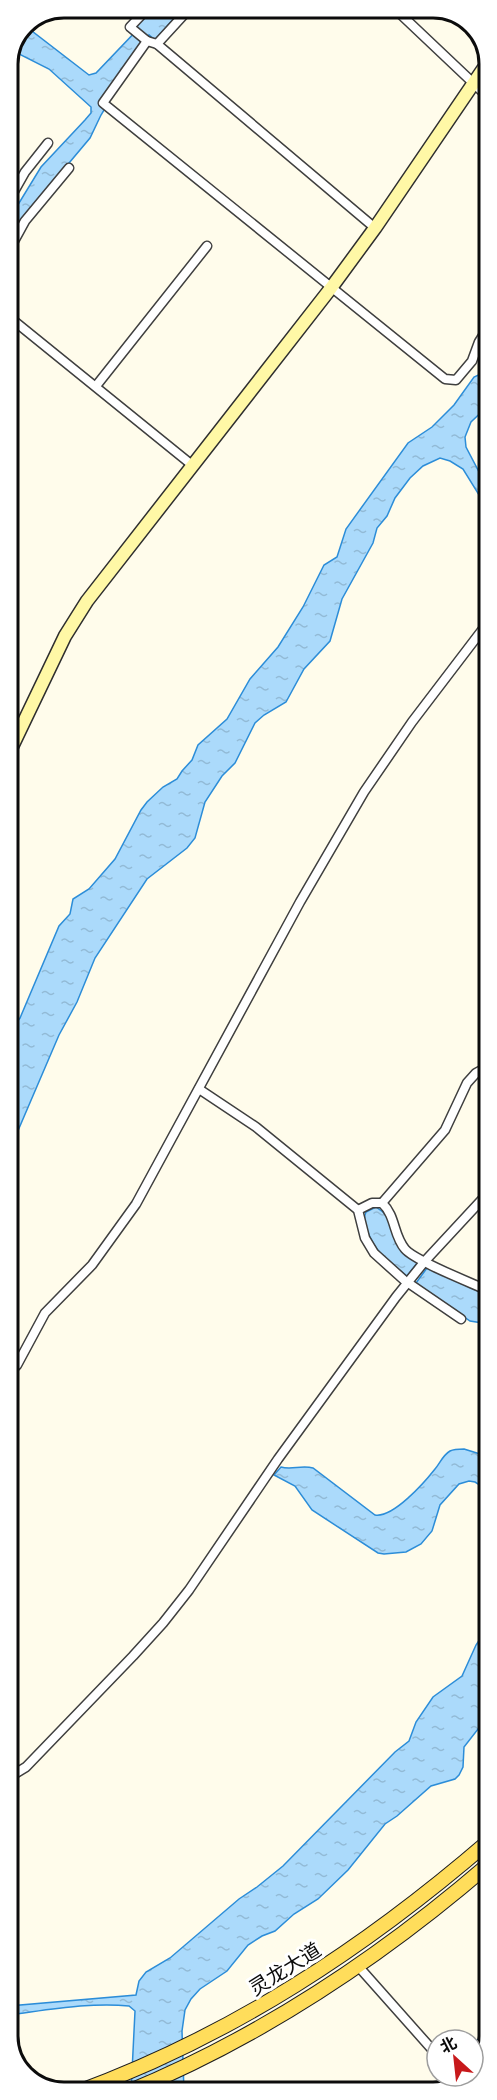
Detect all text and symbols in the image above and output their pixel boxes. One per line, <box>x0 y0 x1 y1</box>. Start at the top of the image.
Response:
street label: 灵龙大道 <box>245 1938 325 2000</box>
north arrow <box>425 2028 485 2088</box>
text: 北 <box>437 2033 460 2057</box>

